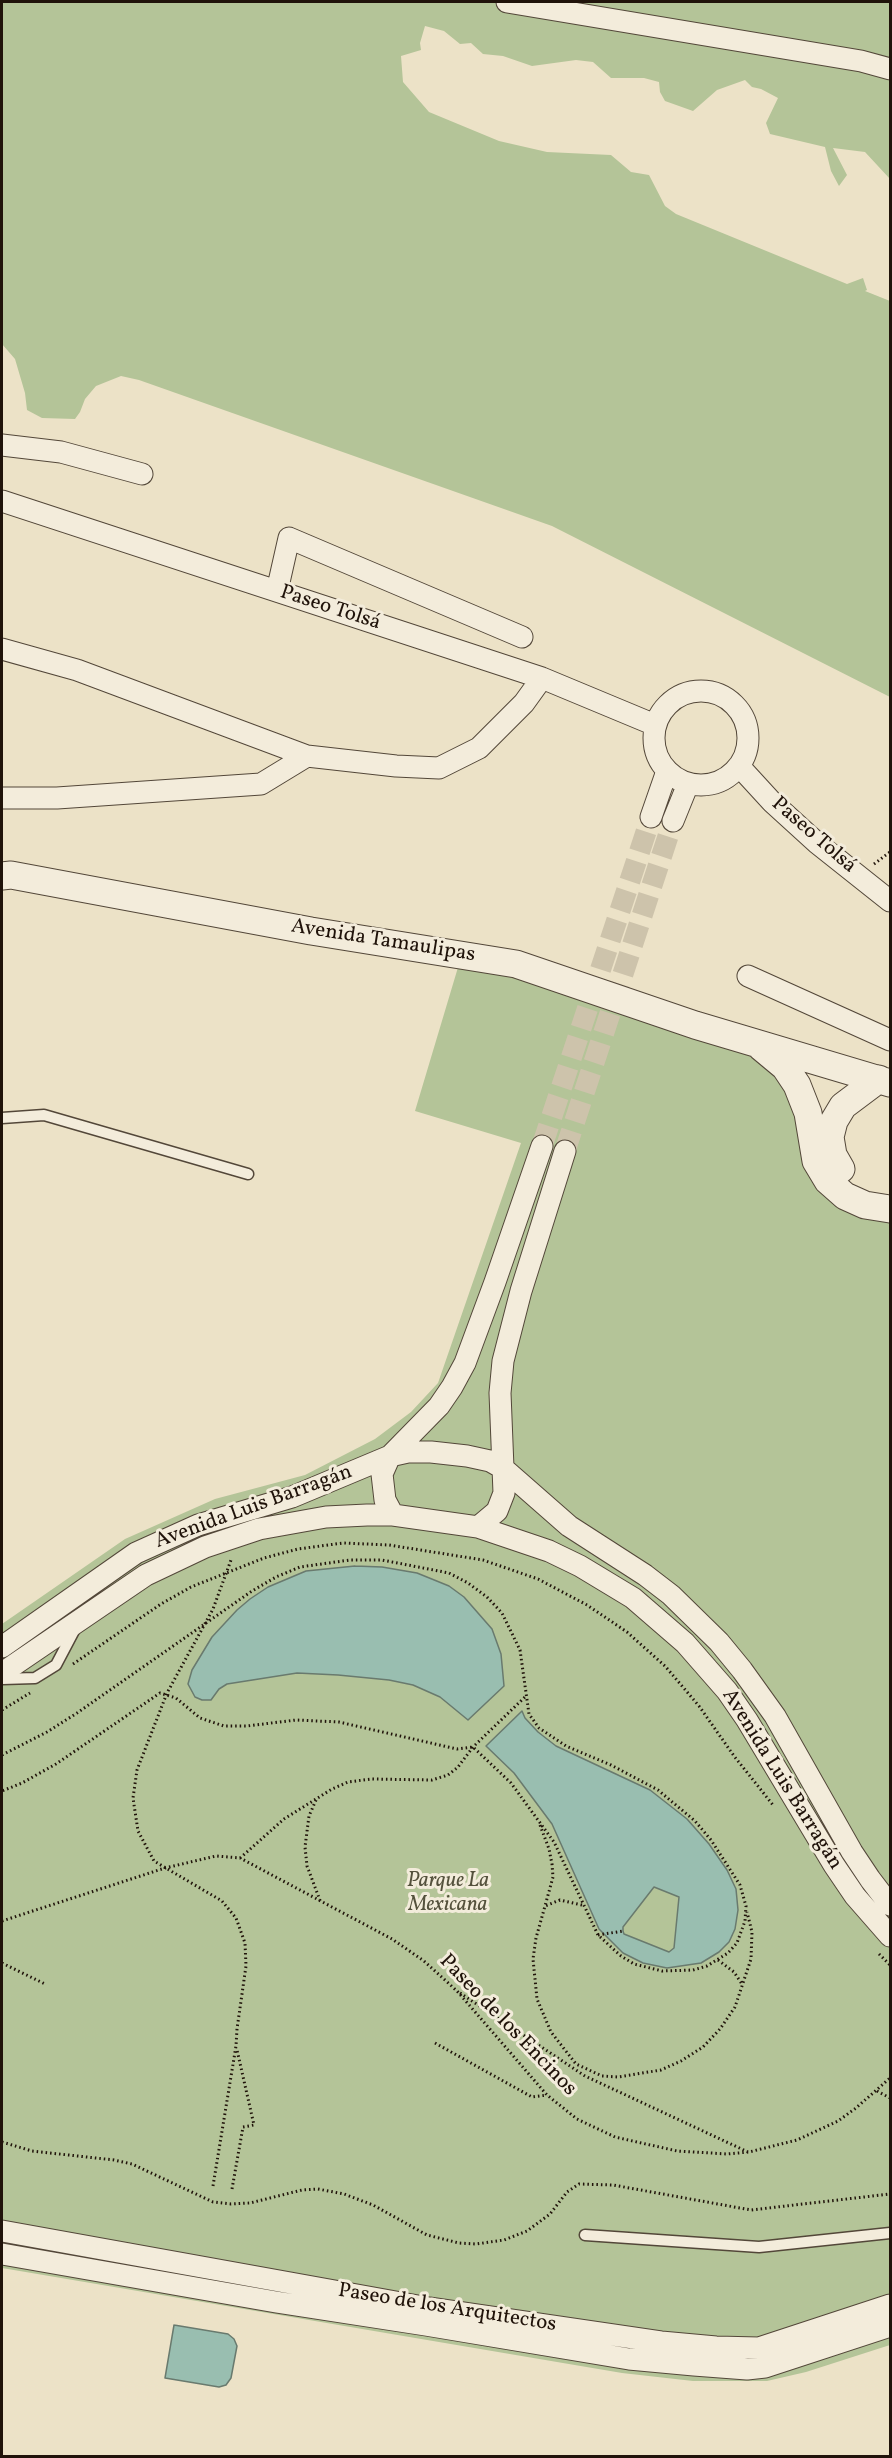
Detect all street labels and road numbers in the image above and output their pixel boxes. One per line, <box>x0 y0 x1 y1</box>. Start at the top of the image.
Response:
street label: Paseo Tolsá <box>276 581 384 637</box>
street label: Paseo Tolsá <box>765 792 861 880</box>
street label: Avenida Tamaulipas <box>289 915 477 969</box>
street label: Avenida Luis Barragán <box>152 1461 356 1555</box>
street label: Avenida Luis Barragán <box>715 1685 847 1875</box>
street label: Paseo de los Encinos <box>433 1950 581 2102</box>
street label: Paseo de los Arquitectos <box>336 2279 558 2339</box>

